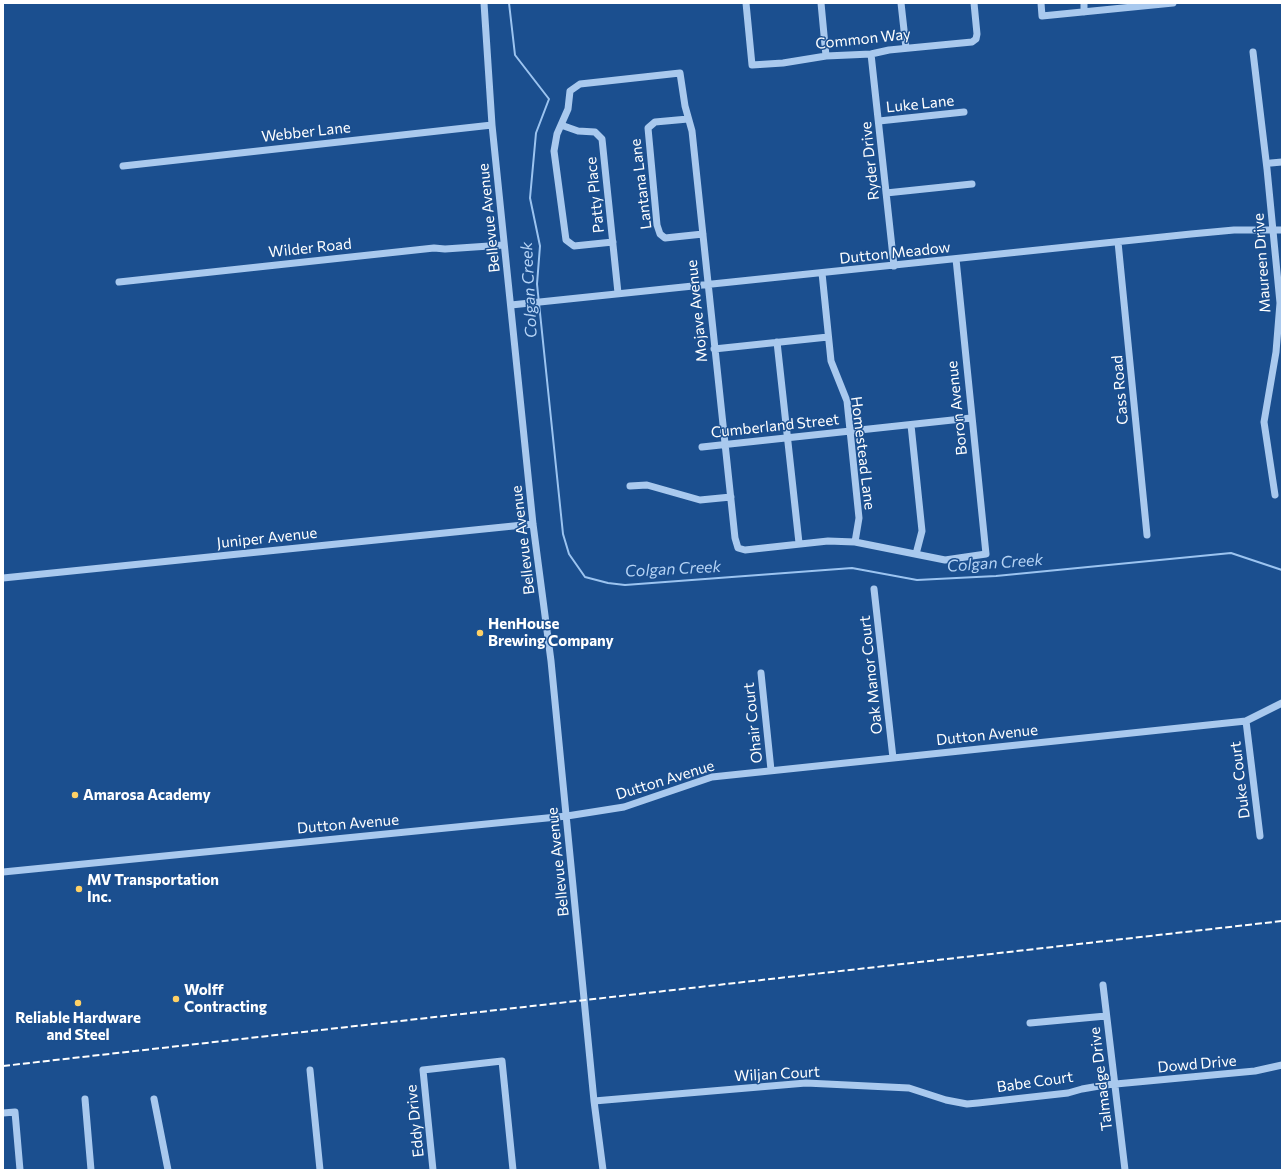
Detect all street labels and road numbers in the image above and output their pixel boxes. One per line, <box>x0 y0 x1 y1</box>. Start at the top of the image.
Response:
street label: Common Way <box>814 25 912 53</box>
street label: Luke Lane <box>885 91 955 117</box>
street label: Webber Lane <box>260 118 352 146</box>
street label: Ryder Drive <box>857 121 883 201</box>
street label: Lantana Lane <box>627 138 655 230</box>
street label: Patty Place <box>582 156 608 234</box>
street label: Bellevue Avenue <box>474 162 504 274</box>
street label: Maureen Drive <box>1250 213 1274 313</box>
street label: Wilder Road <box>268 235 352 261</box>
street label: Dutton Meadow <box>839 238 951 268</box>
street label: Mojave Avenue <box>683 259 711 363</box>
street label: Cass Road <box>1108 355 1132 425</box>
street label: Boron Avenue <box>943 360 971 456</box>
street label: Homestead Lane <box>847 395 879 511</box>
street label: Cumberland Street <box>710 410 840 442</box>
street label: Bellevue Avenue <box>507 484 539 596</box>
street label: Juniper Avenue <box>216 524 318 552</box>
street label: Oak Manor Court <box>856 615 886 735</box>
street label: Ohair Court <box>740 682 766 764</box>
street label: Dutton Avenue <box>935 721 1039 749</box>
street label: Duke Court <box>1226 740 1254 820</box>
street label: Dutton Avenue <box>614 756 716 804</box>
street label: Bellevue Avenue <box>543 806 573 918</box>
street label: Dutton Avenue <box>296 811 400 837</box>
street label: Talmadge Drive <box>1086 1026 1116 1132</box>
street label: Dowd Drive <box>1157 1052 1237 1076</box>
street label: Wiljan Court <box>734 1063 820 1085</box>
street label: Babe Court <box>996 1068 1074 1096</box>
street label: Eddy Drive <box>402 1084 428 1158</box>

